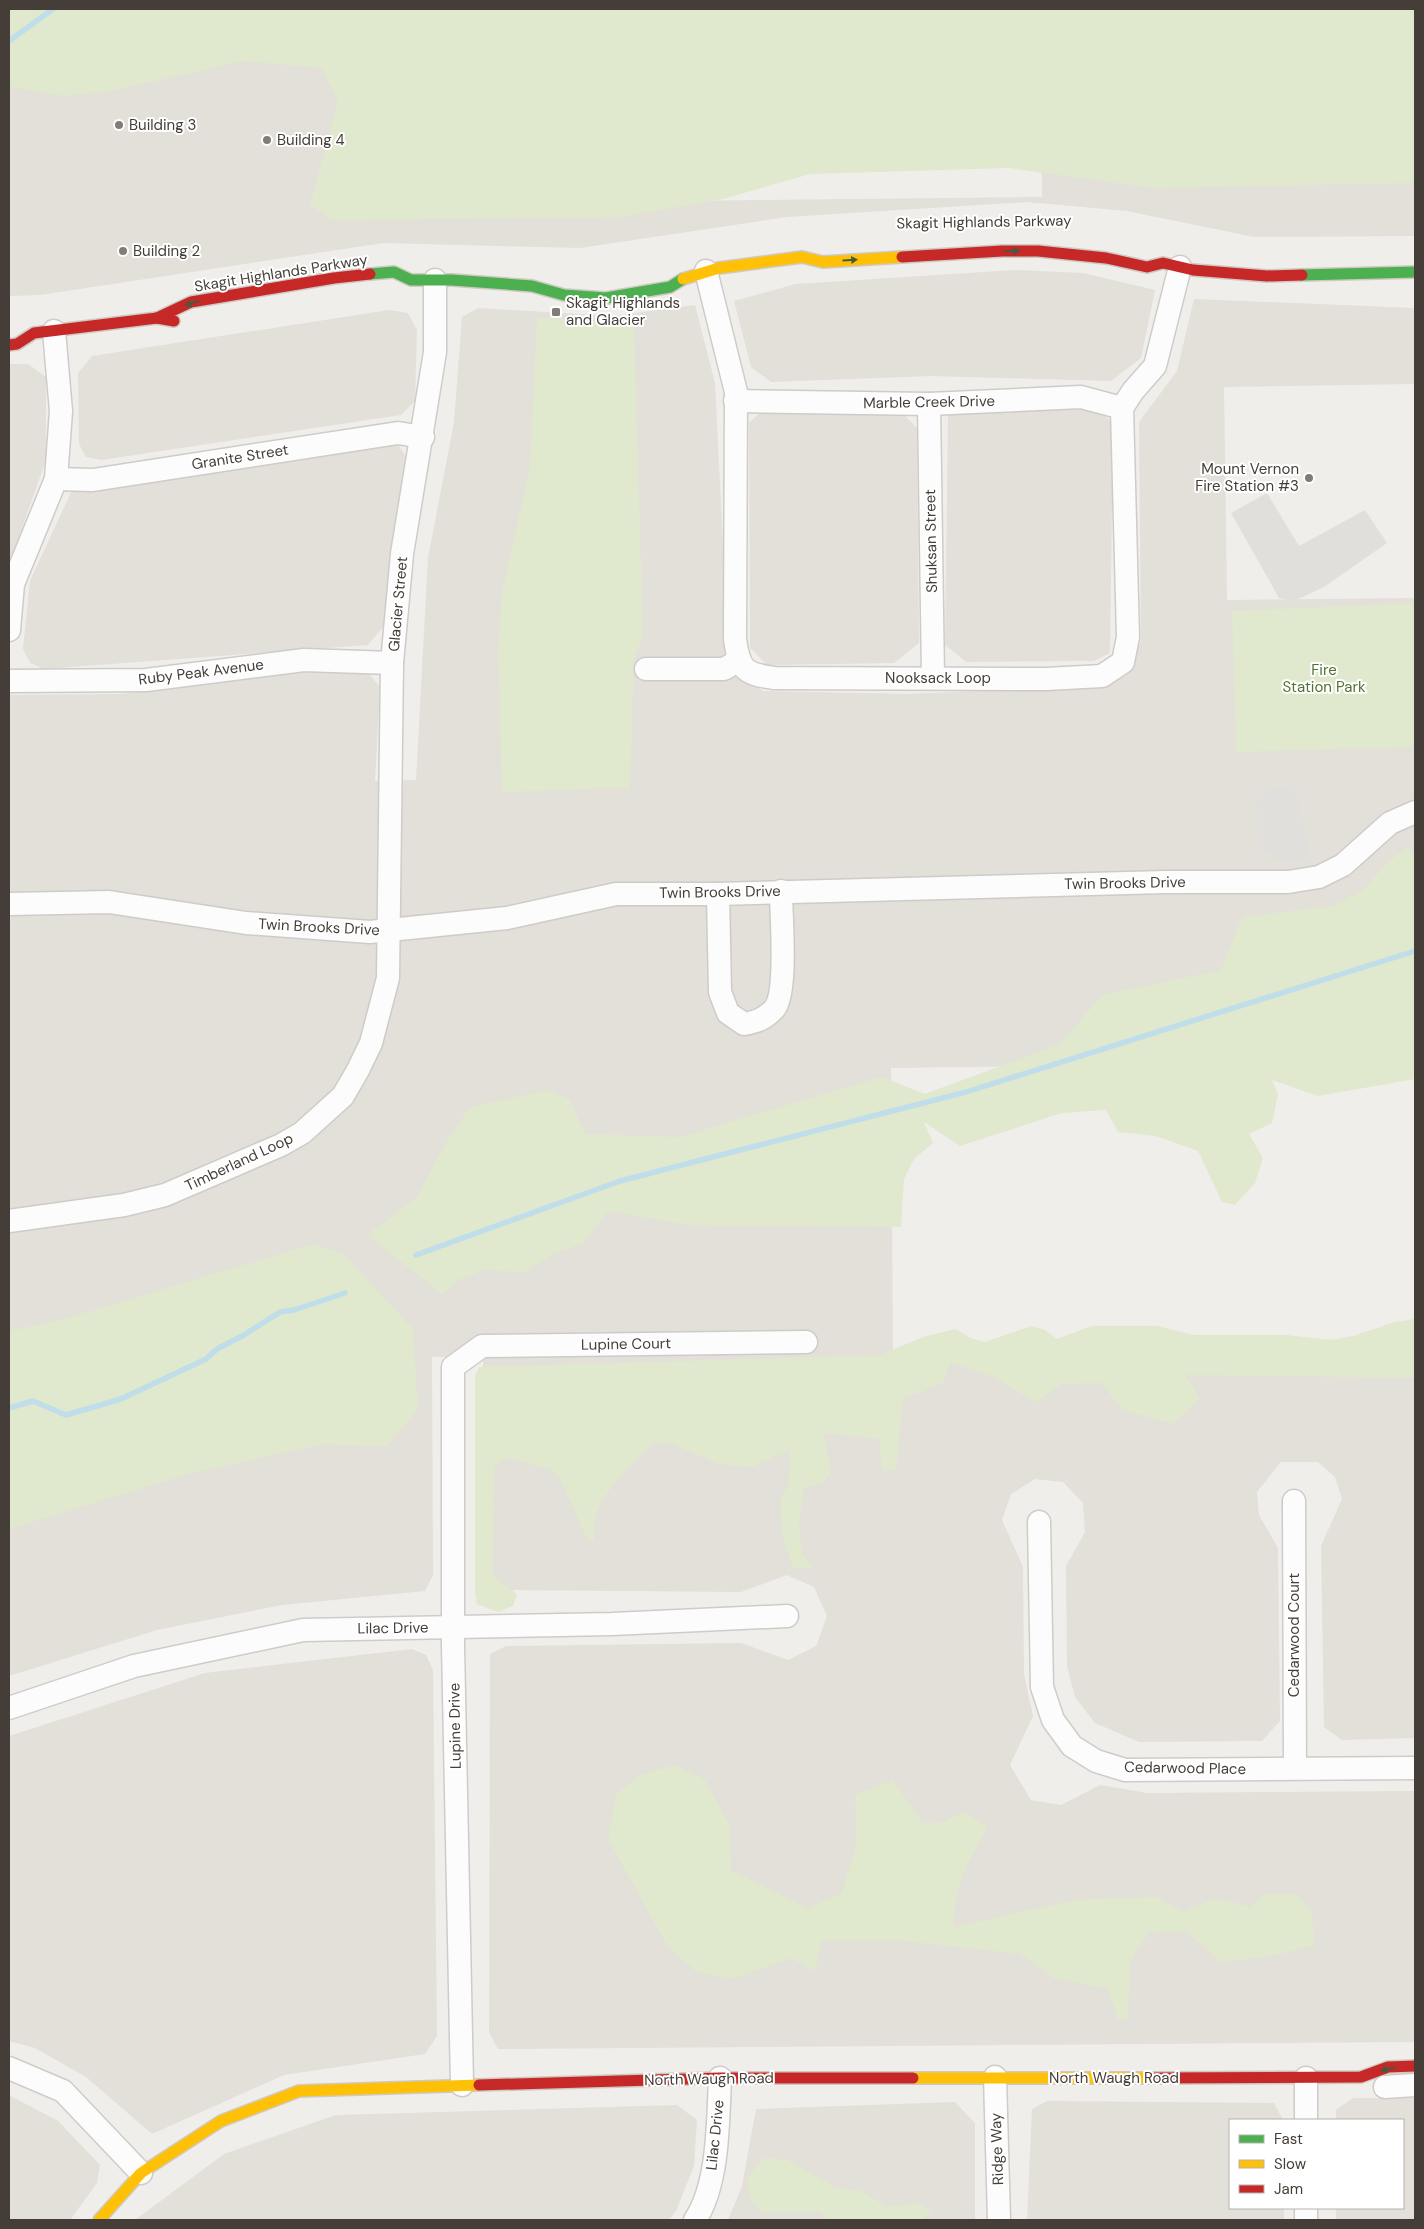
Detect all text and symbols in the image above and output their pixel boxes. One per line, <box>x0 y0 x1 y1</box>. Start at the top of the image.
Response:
place label: Building 3 <box>129 115 196 135</box>
marker: Building 3 <box>113 119 125 131</box>
place label: Building 4 <box>277 130 345 150</box>
marker: Building 4 <box>261 134 273 146</box>
street label: Skagit Highlands Parkway <box>896 210 1072 234</box>
place label: Building 2 <box>133 241 200 261</box>
marker: Building 2 <box>117 245 129 257</box>
one-way arrow <box>1004 247 1020 255</box>
street label: Skagit Highlands Parkway <box>193 249 370 297</box>
one-way arrow <box>842 256 858 264</box>
place label: Skagit Highlands and Glacier <box>566 293 680 330</box>
one-way arrow <box>184 299 199 307</box>
marker: Skagit Highlands and Glacier <box>550 306 562 318</box>
street label: Marble Creek Drive <box>863 391 995 413</box>
street label: Granite Street <box>190 439 290 475</box>
place label: Mount Vernon Fire Station #3 <box>1195 459 1299 496</box>
marker: Mount Vernon Fire Station #3 <box>1303 472 1315 484</box>
street label: Shuksan Street <box>920 489 942 593</box>
street label: Glacier Street <box>384 555 412 653</box>
street label: Ruby Peak Avenue <box>137 654 265 690</box>
park label: Fire Station Park <box>1282 660 1366 697</box>
street label: Nooksack Loop <box>885 668 991 688</box>
street label: Twin Brooks Drive <box>1064 872 1186 894</box>
street label: Twin Brooks Drive <box>659 881 781 903</box>
street label: Twin Brooks Drive <box>258 914 380 940</box>
street label: Timberland Loop <box>182 1128 296 1196</box>
street label: Lupine Court <box>581 1333 671 1355</box>
street label: Cedarwood Court <box>1284 1573 1304 1697</box>
street label: Lilac Drive <box>357 1617 429 1639</box>
street label: Lupine Drive <box>444 1683 466 1769</box>
street label: Cedarwood Place <box>1124 1757 1246 1779</box>
one-way arrow <box>1380 2065 1395 2073</box>
street label: North Waugh Road <box>644 2068 774 2090</box>
street label: North Waugh Road <box>1049 2068 1179 2088</box>
street label: Lilac Drive <box>701 2099 729 2171</box>
street label: Ridge Way <box>986 2112 1008 2186</box>
legend <box>1229 2119 1404 2209</box>
text: Fast <box>1274 2129 1303 2149</box>
text: Slow <box>1274 2154 1307 2174</box>
text: Jam <box>1274 2179 1303 2199</box>

